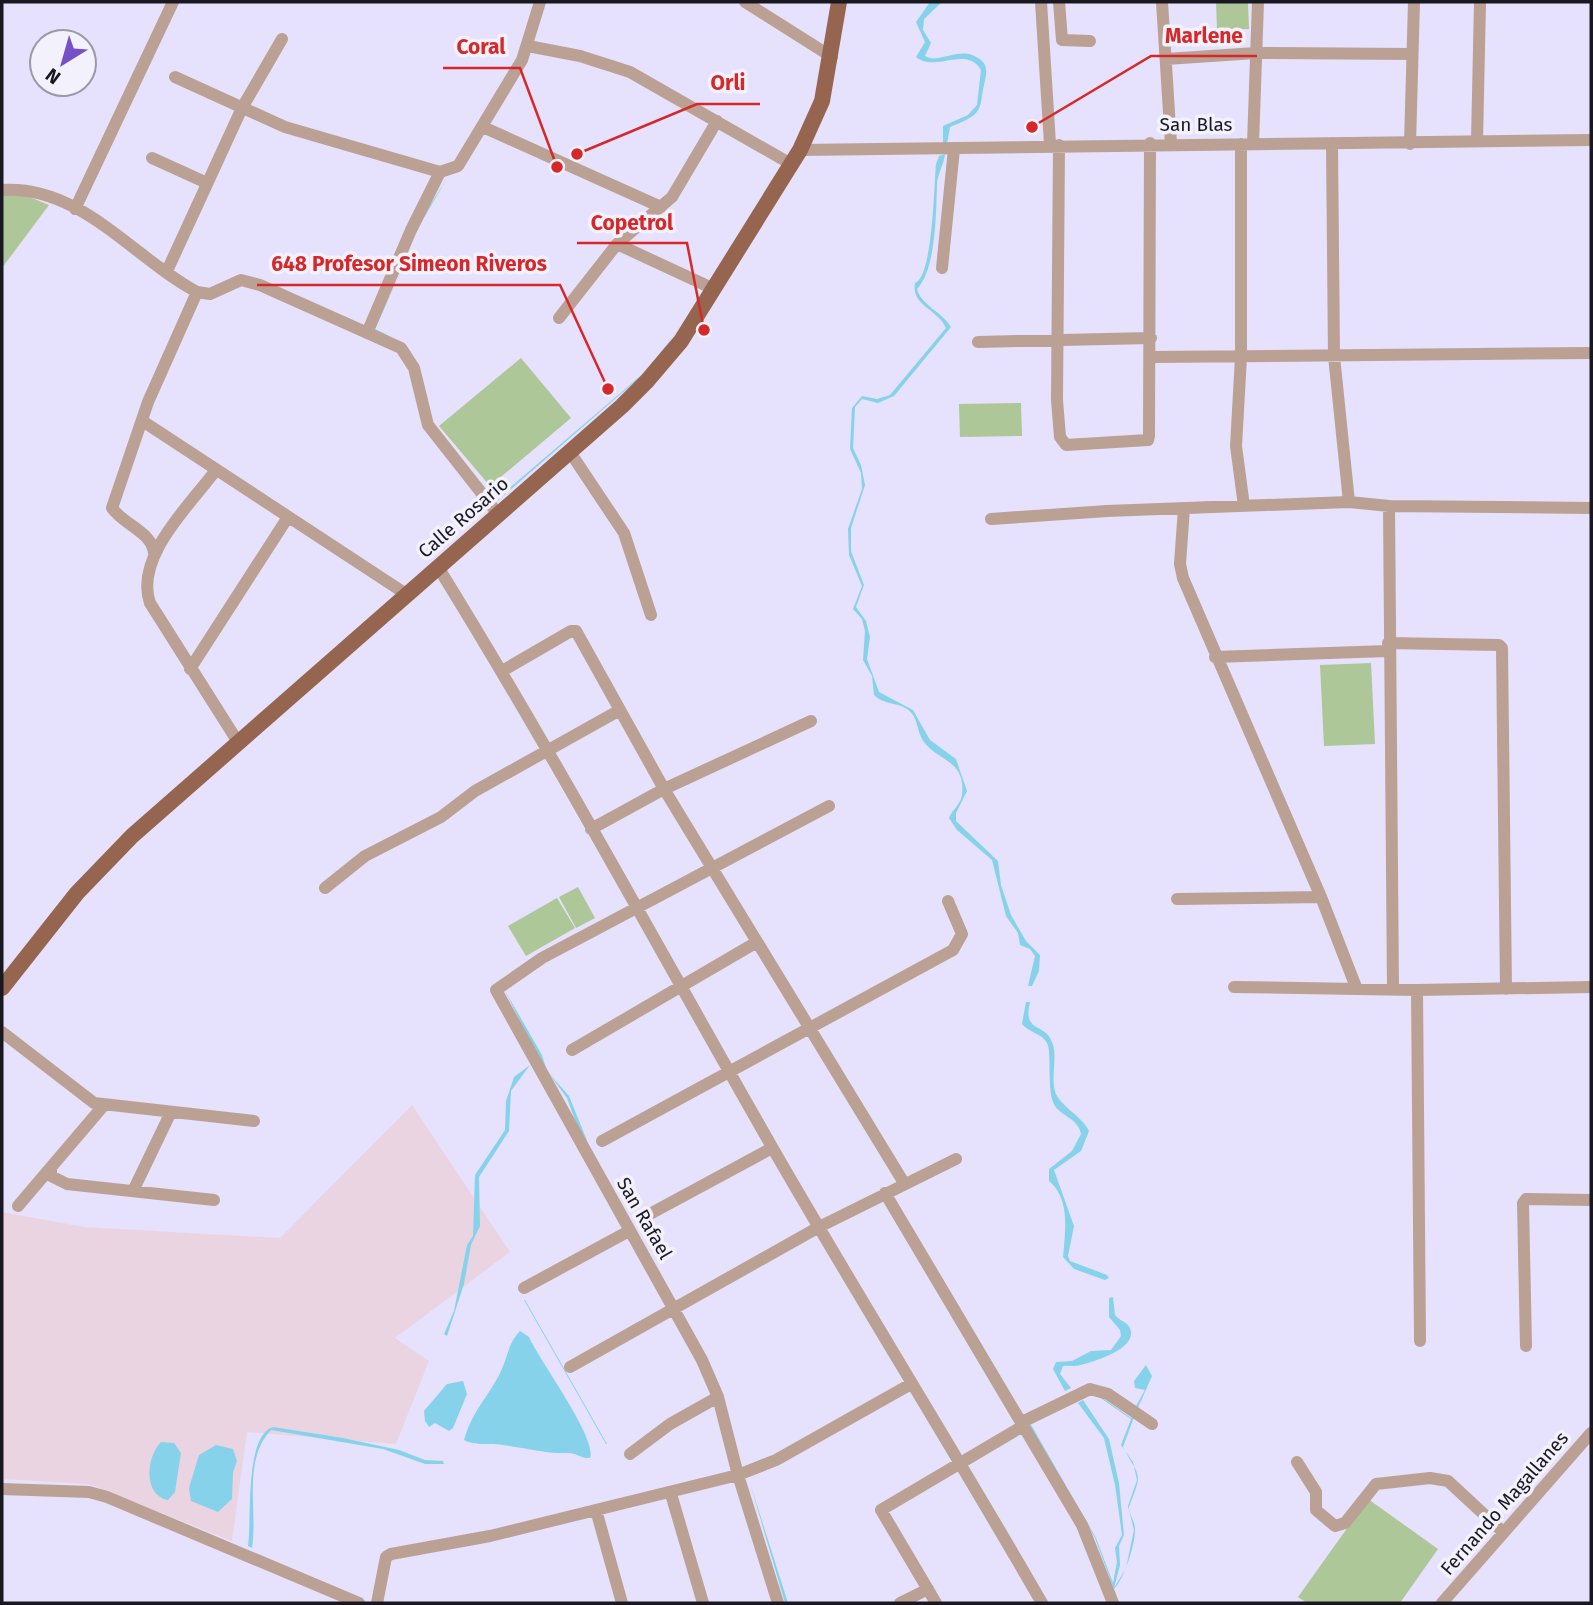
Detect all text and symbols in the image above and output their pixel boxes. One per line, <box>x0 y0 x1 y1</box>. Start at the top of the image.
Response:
callout: Marlene <box>1151 14 1257 56</box>
text: Marlene <box>1165 23 1243 49</box>
callout: Coral <box>443 26 520 68</box>
north arrow <box>28 28 98 98</box>
text: Coral <box>456 34 506 60</box>
callout: Orli <box>697 62 760 104</box>
text: N <box>41 63 65 89</box>
text: Orli <box>710 70 746 96</box>
street label: San Blas <box>1160 113 1233 136</box>
callout: Copetrol <box>577 201 687 243</box>
text: Copetrol <box>591 210 674 236</box>
callout: 648 Profesor Simeon Riveros <box>257 243 560 285</box>
text: 648 Profesor Simeon Riveros <box>271 251 547 277</box>
street label: Calle Rosario <box>413 472 513 563</box>
street label: San Rafael <box>612 1173 677 1264</box>
street label: Fernando Magallanes <box>1436 1427 1573 1580</box>

